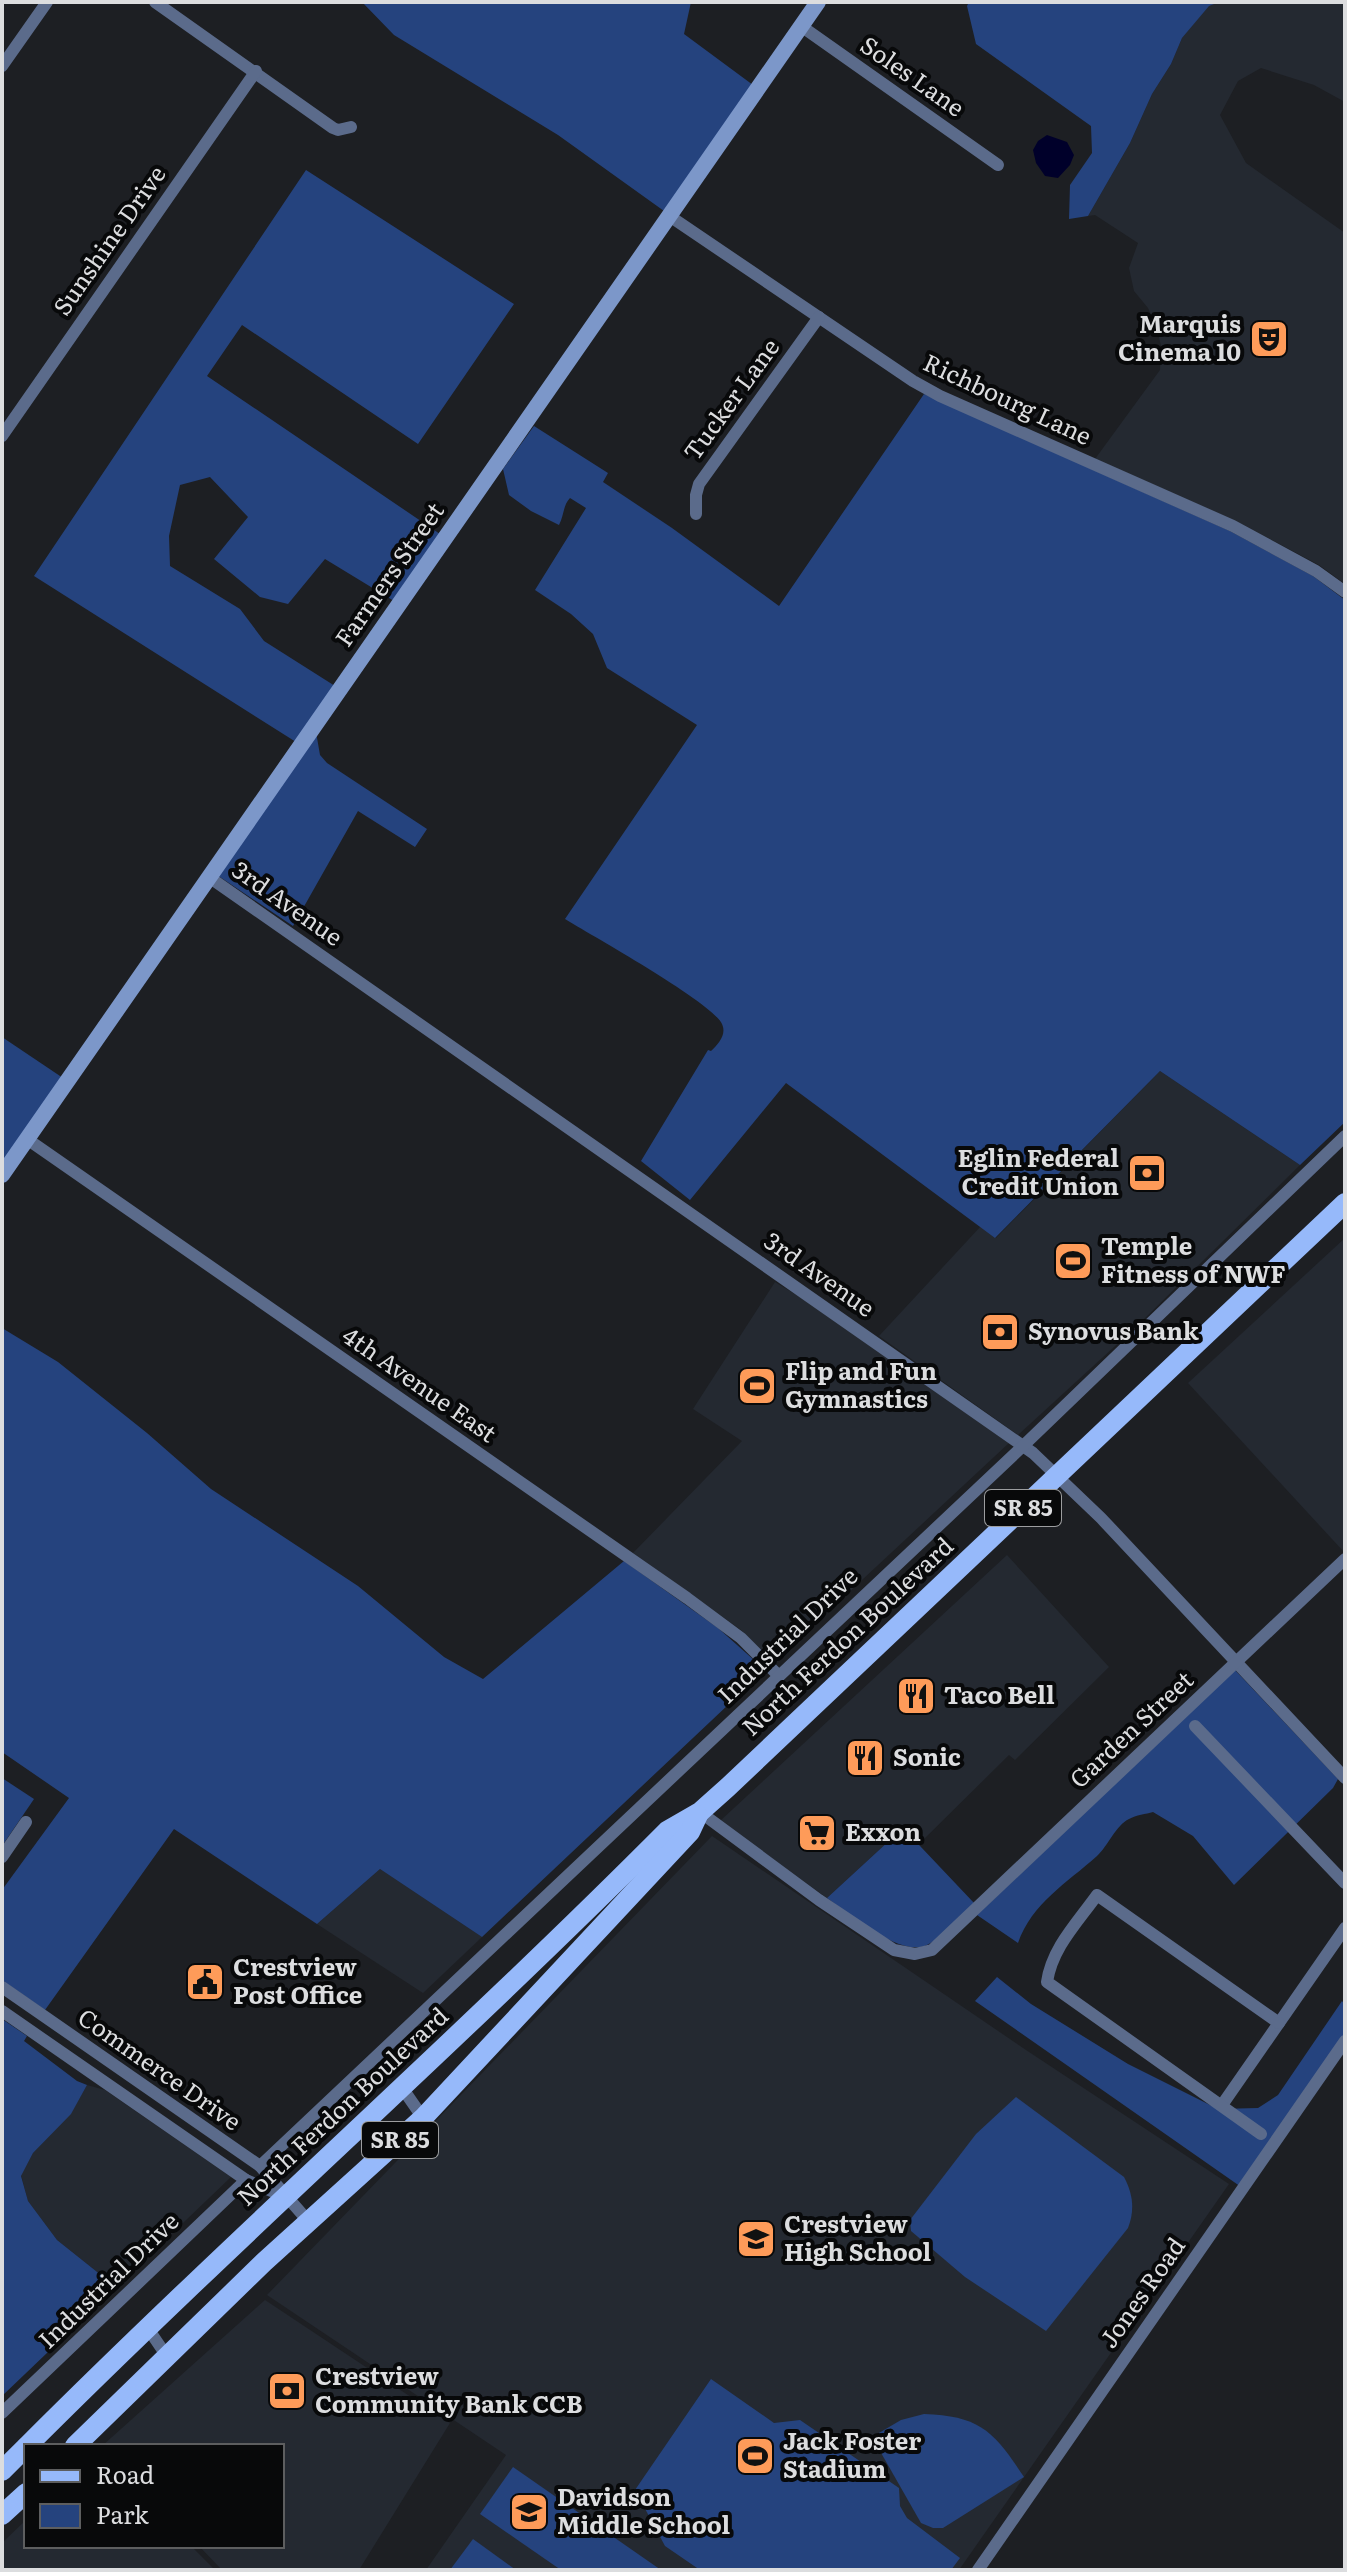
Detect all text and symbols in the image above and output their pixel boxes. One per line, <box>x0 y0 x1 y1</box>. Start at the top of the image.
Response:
street label: Soles Lane <box>854 26 973 124</box>
street label: Sunshine Drive <box>43 158 173 322</box>
place label: Marquis Cinema 10 <box>1118 305 1241 368</box>
theatre icon: Marquis Cinema 10 <box>1248 318 1290 360</box>
street label: Tucker Lane <box>674 330 786 467</box>
street label: Richbourg Lane <box>918 343 1098 452</box>
street label: Farmers Street <box>325 494 451 653</box>
street label: 3rd Avenue <box>226 851 351 953</box>
place label: Eglin Federal Credit Union <box>958 1139 1119 1202</box>
bank icon: Eglin Federal Credit Union <box>1126 1152 1168 1194</box>
street label: 3rd Avenue <box>758 1222 883 1324</box>
place label: Temple Fitness of NWF <box>1101 1227 1286 1290</box>
sports icon: Temple Fitness of NWF <box>1052 1240 1094 1282</box>
bank icon: Synovus Bank <box>979 1311 1021 1353</box>
place label: Synovus Bank <box>1028 1312 1200 1347</box>
street label: 4th Avenue East <box>336 1317 505 1449</box>
place label: Flip and Fun Gymnastics <box>785 1352 937 1415</box>
sports icon: Flip and Fun Gymnastics <box>736 1365 778 1407</box>
road number: SR 85 <box>985 1490 1061 1526</box>
street label: North Ferdon Boulevard <box>733 1527 960 1743</box>
street label: Industrial Drive <box>708 1558 864 1710</box>
street label: Garden Street <box>1061 1661 1200 1795</box>
restaurant icon: Taco Bell <box>895 1675 937 1717</box>
place label: Taco Bell <box>944 1676 1055 1711</box>
restaurant icon: Sonic <box>844 1737 886 1779</box>
place label: Sonic <box>893 1738 961 1773</box>
supermarket icon: Exxon <box>796 1812 838 1854</box>
place label: Exxon <box>845 1813 921 1848</box>
place label: Crestview Post Office <box>233 1948 362 2011</box>
public building icon: Crestview Post Office <box>184 1961 226 2003</box>
street label: North Ferdon Boulevard <box>228 1997 455 2213</box>
street label: Commerce Drive <box>72 1998 249 2137</box>
road number: SR 85 <box>362 2122 438 2158</box>
street label: Industrial Drive <box>29 2203 185 2355</box>
place label: Crestview High School <box>784 2205 932 2268</box>
school or university icon: Crestview High School <box>735 2218 777 2260</box>
street label: Jones Road <box>1090 2229 1192 2354</box>
place label: Crestview Community Bank CCB <box>315 2357 583 2420</box>
bank icon: Crestview Community Bank CCB <box>266 2370 308 2412</box>
place label: Jack Foster Stadium <box>783 2422 921 2485</box>
sports icon: Jack Foster Stadium <box>734 2435 776 2477</box>
legend <box>24 2444 284 2548</box>
text: Road <box>96 2456 155 2491</box>
place label: Davidson Middle School <box>557 2478 731 2541</box>
school or university icon: Davidson Middle School <box>508 2491 550 2533</box>
text: Park <box>96 2496 149 2531</box>

